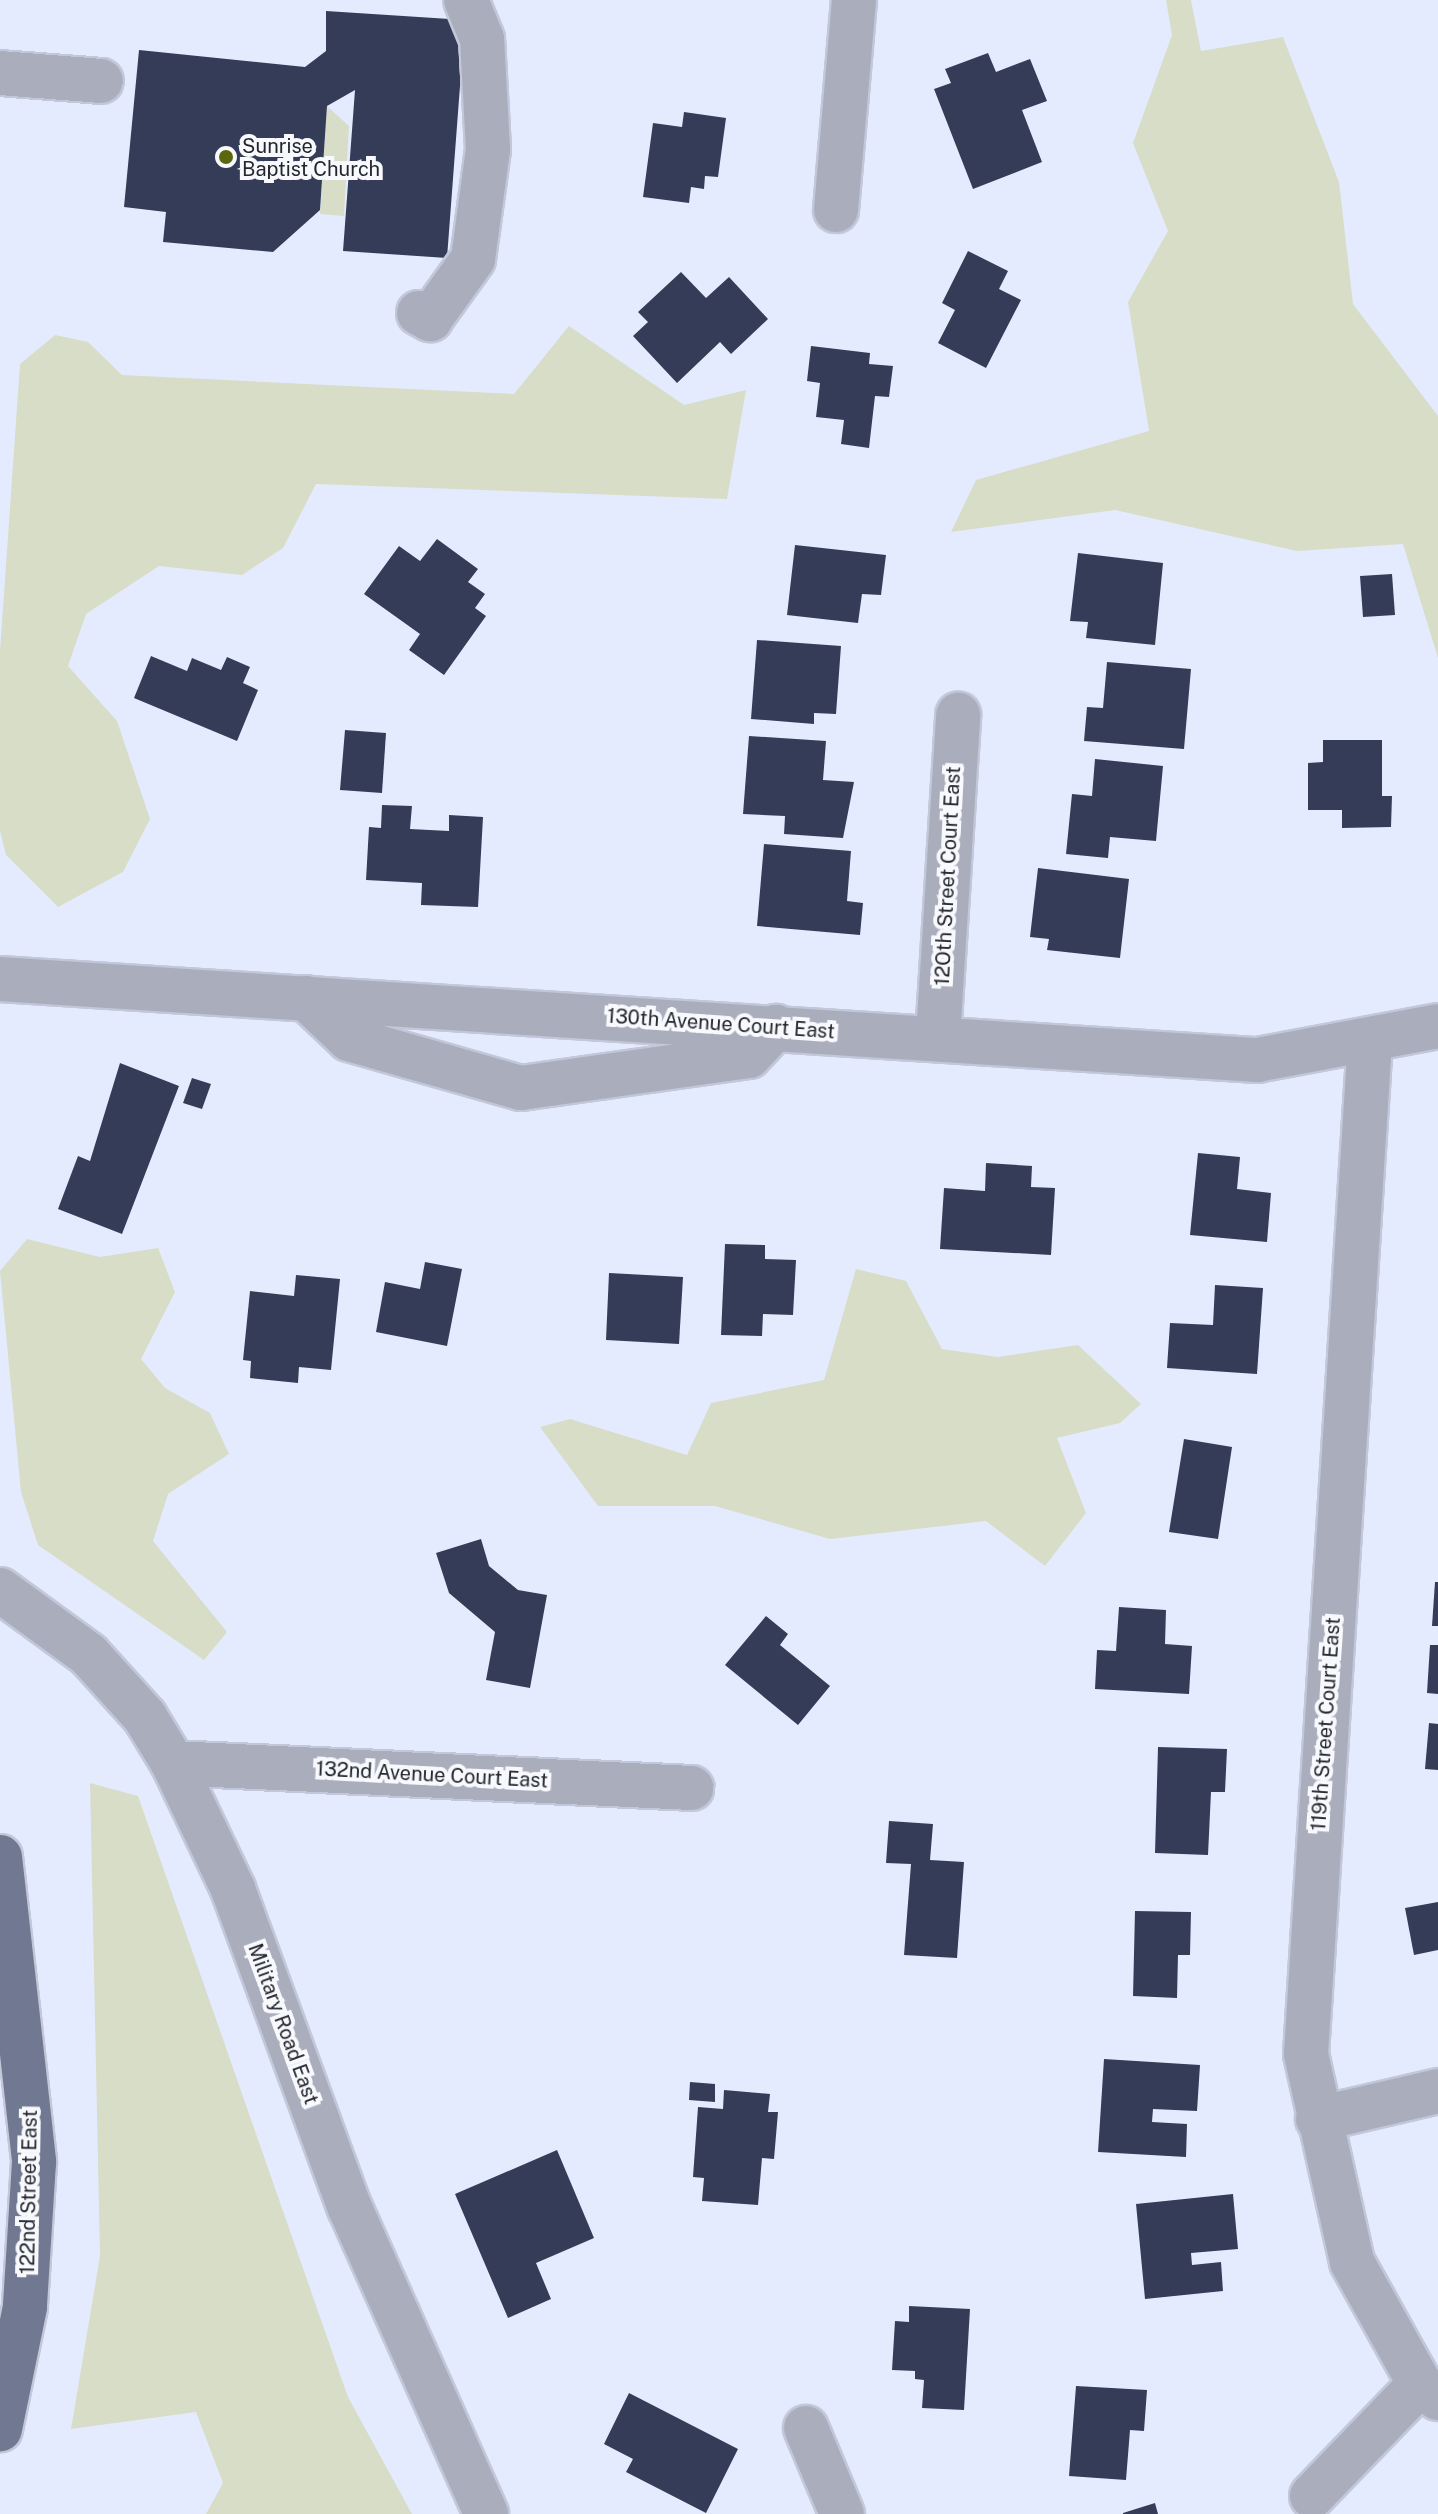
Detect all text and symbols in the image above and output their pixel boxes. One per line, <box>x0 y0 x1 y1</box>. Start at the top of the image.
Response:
place label: Sunrise Baptist Church <box>242 134 380 181</box>
marker: Sunrise Baptist Church <box>217 148 235 166</box>
street label: 12Oth Street Court East <box>930 766 966 986</box>
street label: 130th Avenue Court East <box>606 1004 836 1044</box>
street label: 119th Street Court East <box>1307 1616 1345 1832</box>
street label: 132nd Avenue Court East <box>315 1757 549 1793</box>
street label: Military Road East <box>243 1940 323 2108</box>
street label: 122nd Street East <box>16 2110 42 2274</box>

